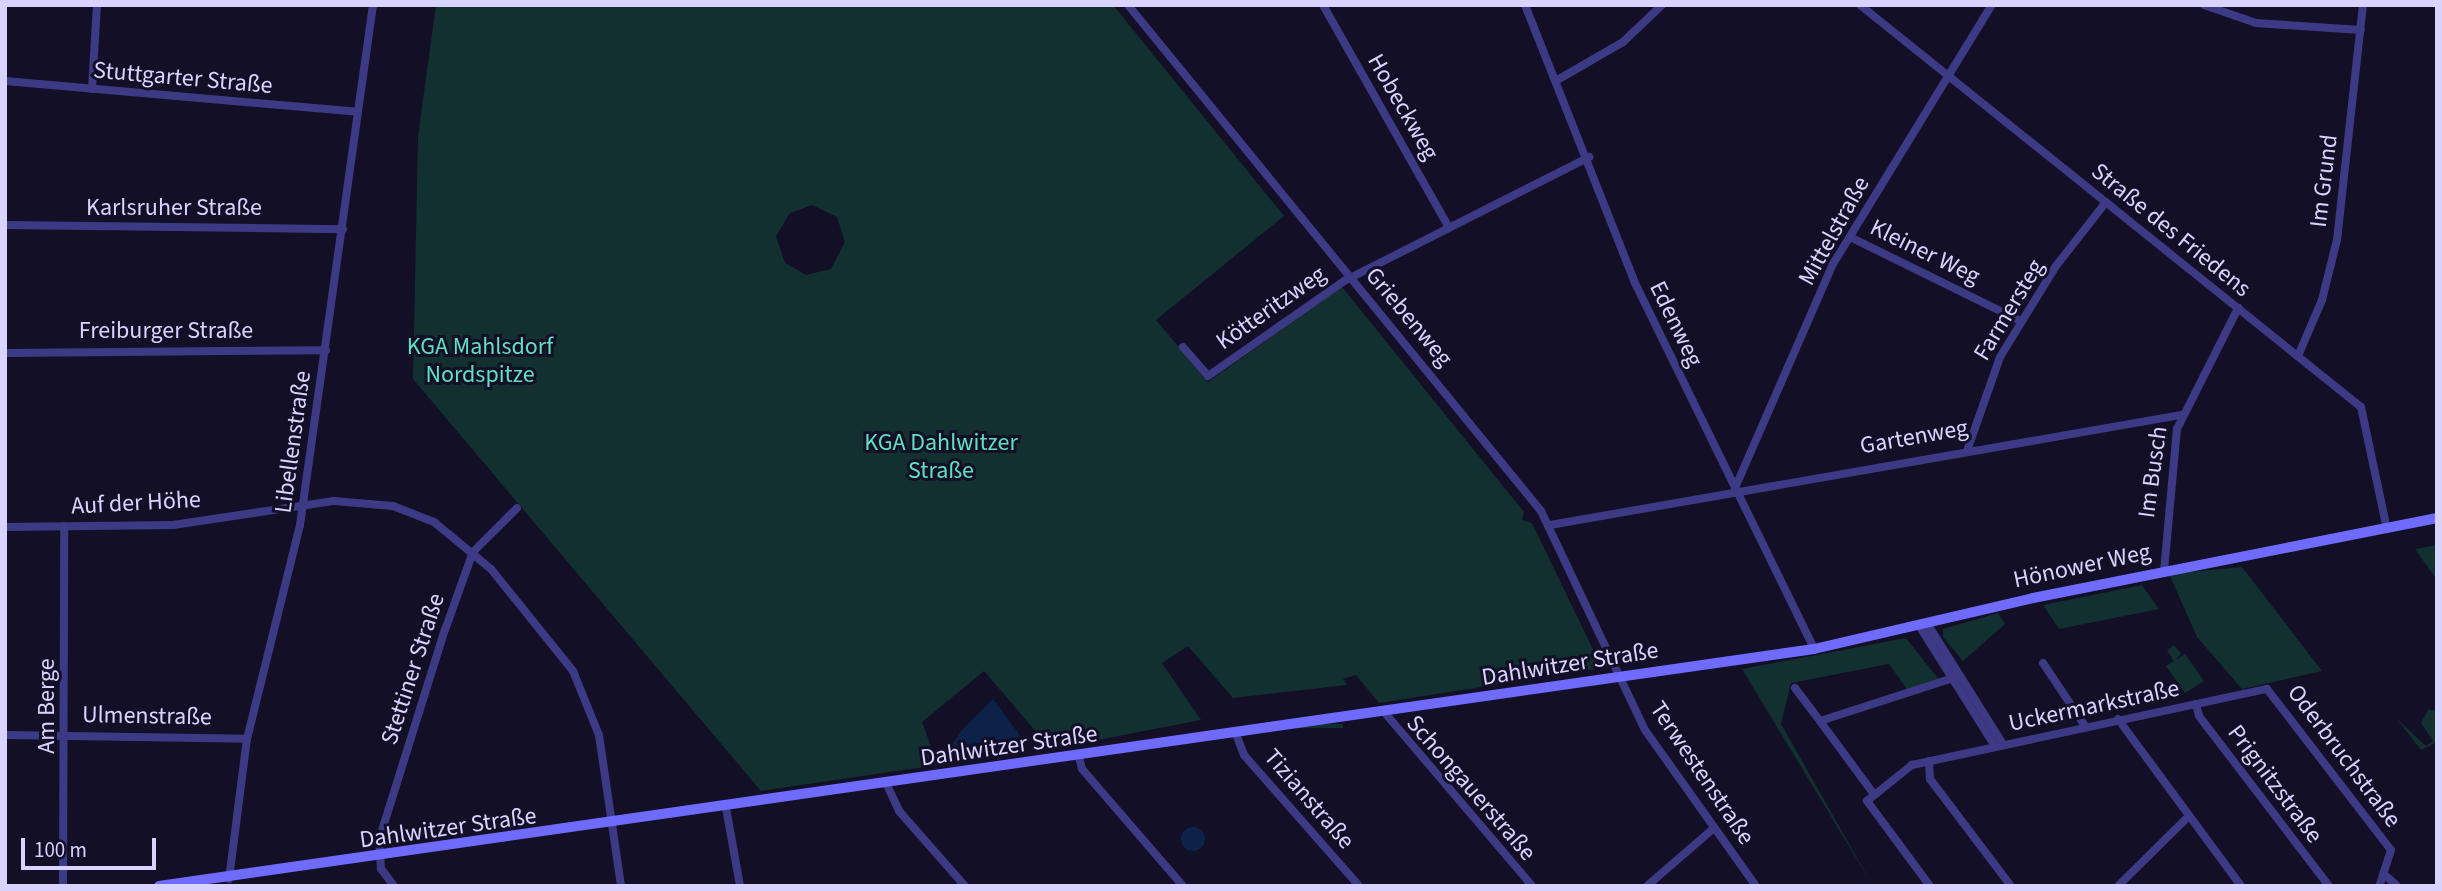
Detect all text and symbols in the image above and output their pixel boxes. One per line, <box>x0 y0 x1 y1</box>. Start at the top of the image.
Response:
street label: Hobeckweg <box>1361 49 1445 165</box>
street label: Stuttgarter Straße <box>92 56 274 100</box>
street label: Im Grund <box>2304 133 2344 229</box>
street label: Straße des Friedens <box>2085 157 2257 303</box>
street label: Mittelstraße <box>1792 172 1876 290</box>
street label: Karlsruher Straße <box>86 194 262 222</box>
street label: Kleiner Weg <box>1865 213 1985 291</box>
street label: Farmersteg <box>1968 254 2050 366</box>
street label: Kötteritzweg <box>1211 260 1331 356</box>
street label: Griebenweg <box>1359 262 1459 372</box>
street label: Edenweg <box>1643 276 1709 372</box>
street label: Freiburger Straße <box>79 317 253 345</box>
park label: KGA Mahlsdorf Nordspitze <box>407 333 553 389</box>
street label: Libellenstraße <box>269 369 317 515</box>
street label: Gartenweg <box>1858 413 1970 461</box>
street label: Im Busch <box>2132 424 2174 520</box>
park label: KGA Dahlwitzer Straße <box>864 429 1018 485</box>
street label: Auf der Höhe <box>70 485 202 521</box>
street label: Hönower Weg <box>2011 537 2153 595</box>
street label: Stettiner Straße <box>375 590 451 748</box>
street label: Dahlwitzer Straße <box>1480 636 1660 692</box>
street label: Am Berge <box>33 658 61 754</box>
street label: Uckermarkstraße <box>2006 674 2182 738</box>
street label: Oderbruchstraße <box>2281 679 2407 833</box>
street label: Terwestenstraße <box>1643 696 1761 850</box>
street label: Ulmenstraße <box>82 700 212 732</box>
street label: Schongauerstraße <box>1400 709 1542 867</box>
street label: Dahlwitzer Straße <box>919 719 1099 773</box>
street label: Prignitzstraße <box>2221 719 2329 849</box>
street label: Tizianstraße <box>1258 743 1360 855</box>
street label: Dahlwitzer Straße <box>358 801 538 855</box>
scale bar <box>24 824 159 868</box>
text: 100 m <box>34 835 87 865</box>

